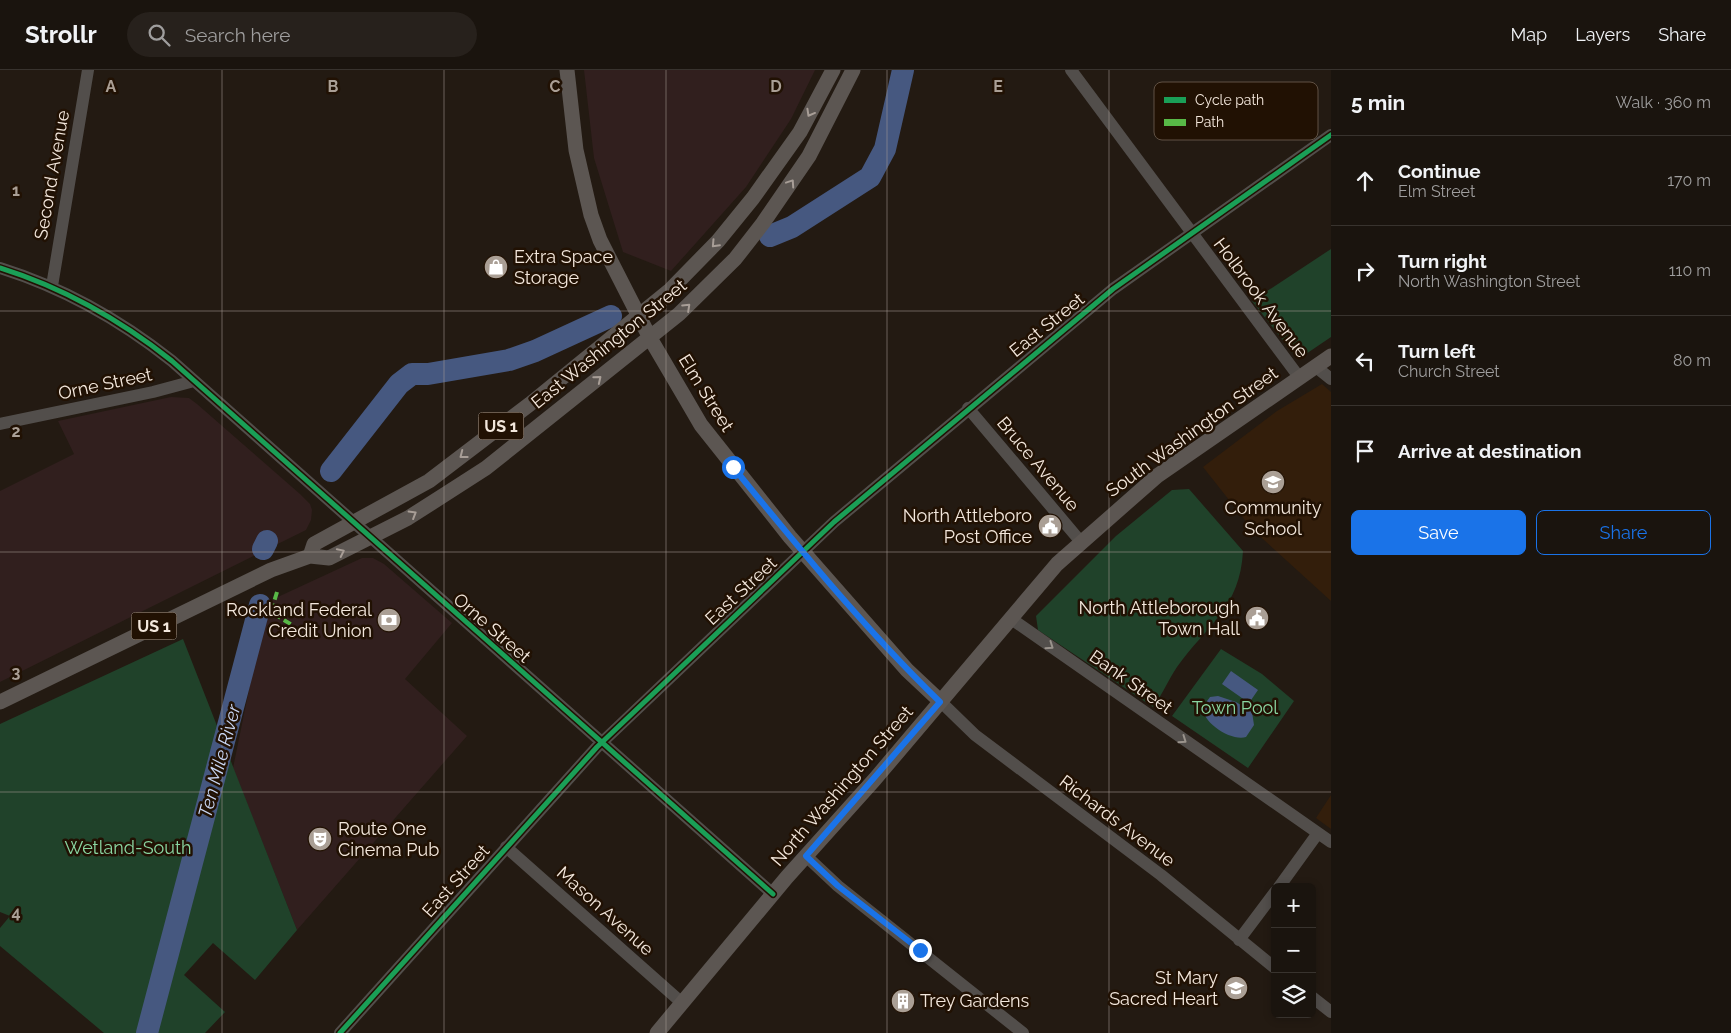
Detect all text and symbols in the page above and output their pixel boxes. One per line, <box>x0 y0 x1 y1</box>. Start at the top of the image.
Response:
search box <box>127 12 477 57</box>
text: Strollr <box>25 20 97 49</box>
icon: search <box>145 21 173 49</box>
text: Search here <box>185 24 290 46</box>
text: Map <box>1511 24 1547 45</box>
text: Layers <box>1575 24 1630 45</box>
text: Share <box>1658 24 1706 45</box>
text: A <box>106 77 117 96</box>
text: B <box>328 77 339 96</box>
text: C <box>550 77 561 96</box>
text: D <box>770 77 782 96</box>
text: E <box>993 77 1003 96</box>
legend <box>1154 82 1318 140</box>
text: 5 min <box>1351 90 1405 115</box>
text: Cycle path <box>1195 92 1264 108</box>
text: Walk · 360 m <box>1616 93 1711 112</box>
street label: Second Avenue <box>30 108 73 241</box>
one-way arrow <box>806 108 816 117</box>
text: Path <box>1195 114 1224 130</box>
text: Continue <box>1398 160 1481 182</box>
icon: ahead <box>1351 167 1379 195</box>
text: 170 m <box>1667 171 1711 190</box>
one-way arrow <box>785 179 795 188</box>
text: 1 <box>12 181 20 200</box>
text: Elm Street <box>1398 182 1475 201</box>
street label: Holbrook Avenue <box>1210 234 1313 362</box>
one-way arrow <box>712 239 721 248</box>
place label: Extra Space Storage <box>514 246 613 288</box>
text: Turn right <box>1398 250 1487 272</box>
shop icon: Extra Space Storage <box>483 254 509 280</box>
icon: right <box>1351 257 1379 285</box>
text: 110 m <box>1669 261 1711 280</box>
text: North Washington Street <box>1398 272 1580 291</box>
street label: East Washington Street <box>527 275 690 413</box>
street label: East Street <box>1005 288 1088 361</box>
one-way arrow <box>681 304 690 313</box>
text: Turn left <box>1398 340 1475 362</box>
icon: left <box>1351 347 1379 375</box>
street label: Elm Street <box>674 350 738 435</box>
text: 80 m <box>1673 351 1711 370</box>
street label: South Washington Street <box>1102 362 1282 501</box>
text: Church Street <box>1398 362 1500 381</box>
street label: Orne Street <box>56 363 154 404</box>
one-way arrow <box>592 377 601 385</box>
road number: US 1 <box>478 412 524 440</box>
street label: Bruce Avenue <box>993 412 1084 515</box>
text: 2 <box>11 422 21 441</box>
icon: arrive <box>1351 437 1379 465</box>
text: Arrive at destination <box>1398 440 1582 462</box>
one-way arrow <box>460 449 469 457</box>
route start <box>722 456 745 479</box>
school or university icon: Community School <box>1260 469 1286 495</box>
place label: Community School <box>1224 497 1322 539</box>
place label: North Attleboro Post Office <box>903 505 1032 547</box>
button: Save <box>1351 510 1526 555</box>
button: Share <box>1536 510 1711 555</box>
one-way arrow <box>408 511 417 521</box>
public building icon: North Attleboro Post Office <box>1037 513 1063 539</box>
one-way arrow <box>336 548 345 558</box>
street label: East Street <box>701 552 781 629</box>
street label: Orne Street <box>449 588 535 667</box>
place label: North Attleborough Town Hall <box>1078 597 1240 639</box>
place label: Rockland Federal Credit Union <box>226 599 372 641</box>
public building icon: North Attleborough Town Hall <box>1244 605 1270 631</box>
bank icon: Rockland Federal Credit Union <box>376 607 402 633</box>
road number: US 1 <box>132 612 176 640</box>
one-way arrow <box>1044 640 1054 649</box>
street label: Bank Street <box>1086 645 1177 718</box>
text: 3 <box>12 663 21 682</box>
park label: Town Pool <box>1192 697 1278 718</box>
water label: Ten Mile River <box>193 701 245 820</box>
street label: North Washington Street <box>766 701 917 870</box>
one-way arrow <box>1178 733 1187 743</box>
street label: Richards Avenue <box>1056 770 1179 871</box>
place label: Route One Cinema Pub <box>338 818 439 860</box>
theatre icon: Route One Cinema Pub <box>307 826 333 852</box>
park label: Wetland-South <box>65 837 191 858</box>
street label: East Street <box>418 840 494 921</box>
street label: Mason Avenue <box>553 862 658 960</box>
map controls <box>1271 883 1316 1018</box>
button: + <box>1271 883 1316 928</box>
text: 4 <box>11 903 21 922</box>
button: − <box>1271 928 1316 973</box>
route end <box>909 939 932 962</box>
place label: St Mary Sacred Heart <box>1109 967 1218 1009</box>
button: layers <box>1271 973 1316 1018</box>
school or university icon: St Mary Sacred Heart <box>1223 975 1249 1001</box>
building icon: Trey Gardens <box>890 988 916 1014</box>
place label: Trey Gardens <box>920 990 1030 1011</box>

